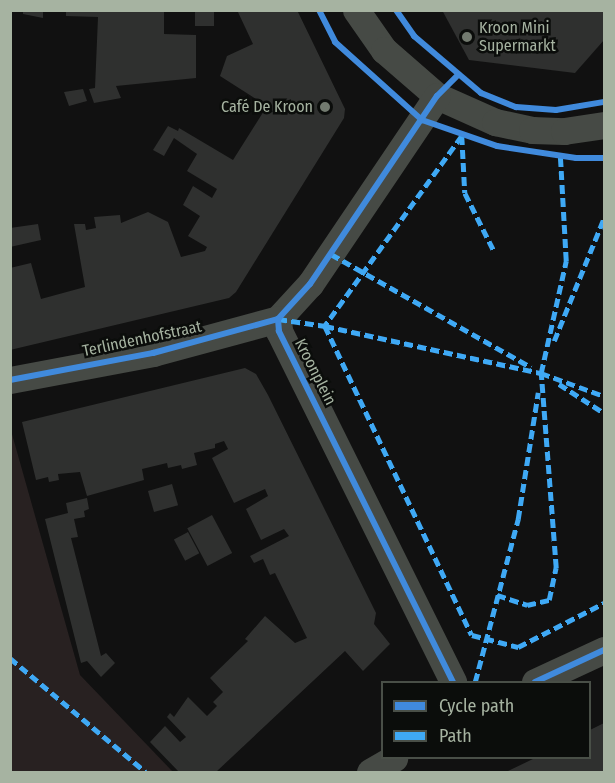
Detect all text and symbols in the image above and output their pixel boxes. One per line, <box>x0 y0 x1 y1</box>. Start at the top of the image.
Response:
place label: Kroon Mini Supermarkt <box>479 18 556 56</box>
marker: Kroon Mini Supermarkt <box>460 30 474 44</box>
place label: Café De Kroon <box>221 97 313 117</box>
marker: Café De Kroon <box>318 100 332 114</box>
street label: Terlindenhofstraat <box>81 317 203 361</box>
street label: Kroonplein <box>290 336 340 408</box>
legend <box>381 681 591 759</box>
text: Cycle path <box>439 695 514 717</box>
text: Path <box>439 725 472 747</box>

